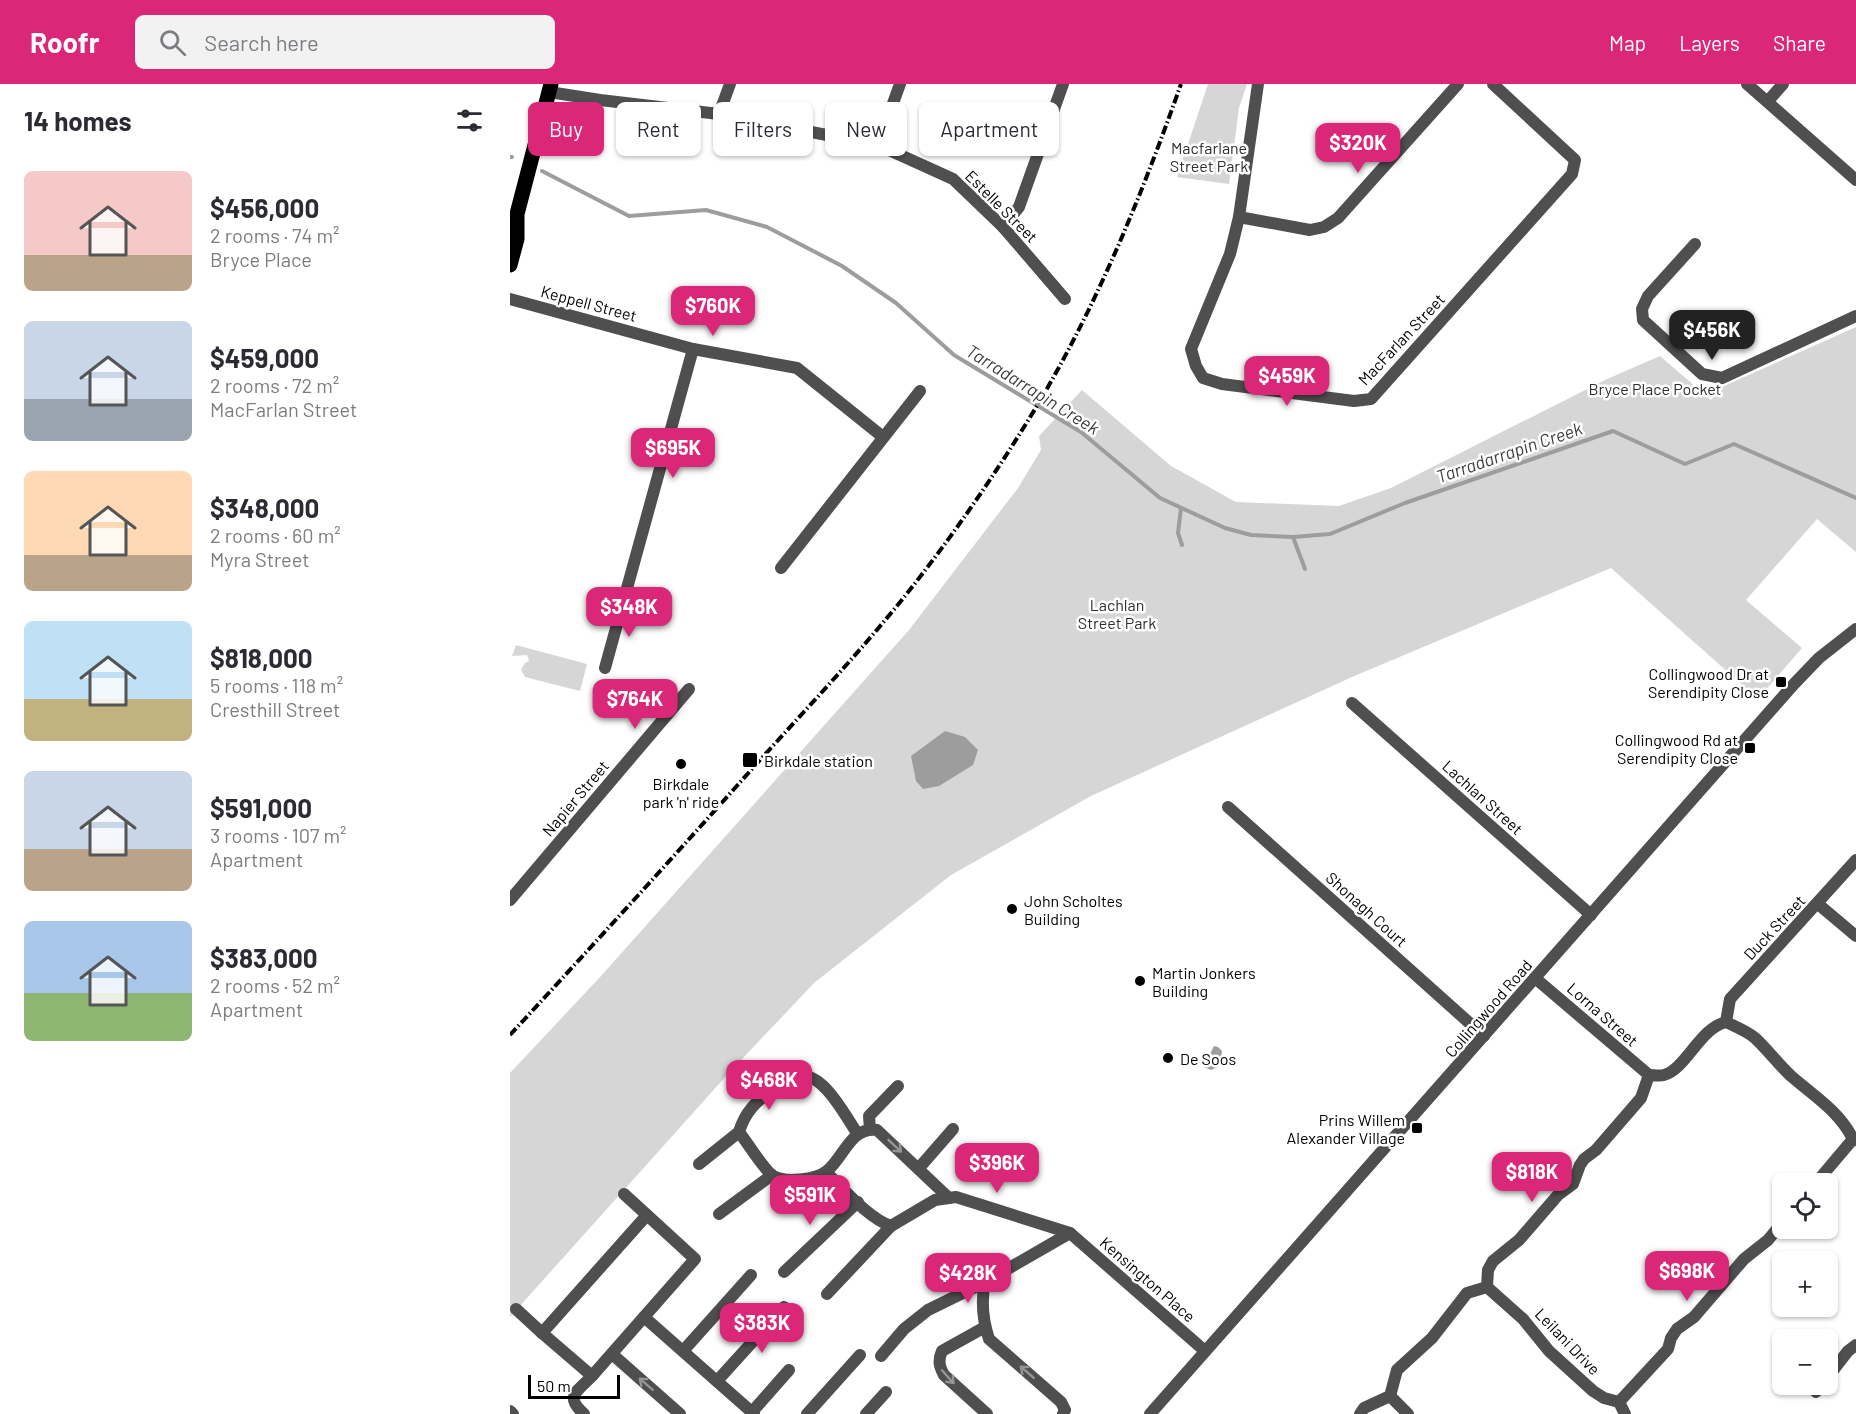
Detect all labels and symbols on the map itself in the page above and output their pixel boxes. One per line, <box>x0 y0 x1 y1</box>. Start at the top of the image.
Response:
pin: $320K <box>1316 123 1400 174</box>
park label: Macfarlane Street Park <box>1170 138 1248 175</box>
street label: Estelle Street <box>962 166 1042 246</box>
street label: Keppell Street <box>539 281 639 325</box>
pin: $760K <box>671 286 755 337</box>
street label: MacFarlan Street <box>1354 289 1448 389</box>
pin: $456K <box>1670 310 1754 361</box>
water label: Tarradarrapin Creek <box>962 339 1104 439</box>
pin: $459K <box>1245 356 1329 407</box>
park label: Bryce Place Pocket <box>1589 379 1721 398</box>
water label: Tarradarrapin Creek <box>1433 417 1585 487</box>
pin: $695K <box>631 428 715 479</box>
pin: $348K <box>587 587 671 638</box>
park label: Lachlan Street Park <box>1078 595 1156 632</box>
place label: Collingwood Dr at Serendipity Close <box>1648 664 1769 701</box>
marker: Collingwood Dr at Serendipity Close <box>1774 675 1788 689</box>
pin: $764K <box>593 679 677 730</box>
place label: Collingwood Rd at Serendipity Close <box>1615 730 1738 767</box>
marker: Collingwood Rd at Serendipity Close <box>1743 741 1757 755</box>
marker: Birkdale station <box>741 751 759 769</box>
place label: Birkdale station <box>764 751 873 770</box>
street label: Napier Street <box>538 756 612 840</box>
street label: Lachlan Street <box>1439 756 1527 838</box>
marker: Birkdale park 'n' ride <box>674 757 688 771</box>
place label: Birkdale park 'n' ride <box>643 774 719 811</box>
street label: Shonagh Court <box>1323 868 1411 950</box>
place label: John Scholtes Building <box>1024 891 1123 928</box>
street label: Duck Street <box>1739 891 1809 963</box>
marker: John Scholtes Building <box>1005 902 1019 916</box>
street label: Collingwood Road <box>1440 955 1536 1061</box>
place label: Martin Jonkers Building <box>1152 963 1256 1000</box>
marker: Martin Jonkers Building <box>1133 974 1147 988</box>
street label: Lorna Street <box>1564 978 1642 1050</box>
place label: De Soos <box>1180 1049 1236 1068</box>
marker: De Soos <box>1161 1051 1175 1065</box>
pin: $468K <box>727 1060 811 1111</box>
place label: Prins Willem Alexander Village <box>1287 1110 1405 1147</box>
marker: Prins Willem Alexander Village <box>1410 1121 1424 1135</box>
one-way arrow <box>888 1139 903 1153</box>
pin: $396K <box>955 1143 1039 1194</box>
pin: $818K <box>1490 1152 1574 1203</box>
pin: $591K <box>768 1175 852 1226</box>
street label: Kensington Place <box>1097 1232 1199 1326</box>
pin: $698K <box>1645 1251 1729 1302</box>
pin: $428K <box>926 1253 1010 1304</box>
pin: $383K <box>720 1303 804 1354</box>
street label: Leilani Drive <box>1532 1304 1604 1378</box>
one-way arrow <box>1020 1365 1035 1379</box>
one-way arrow <box>941 1370 955 1385</box>
scale bar <box>528 1372 620 1400</box>
one-way arrow <box>638 1377 653 1391</box>

